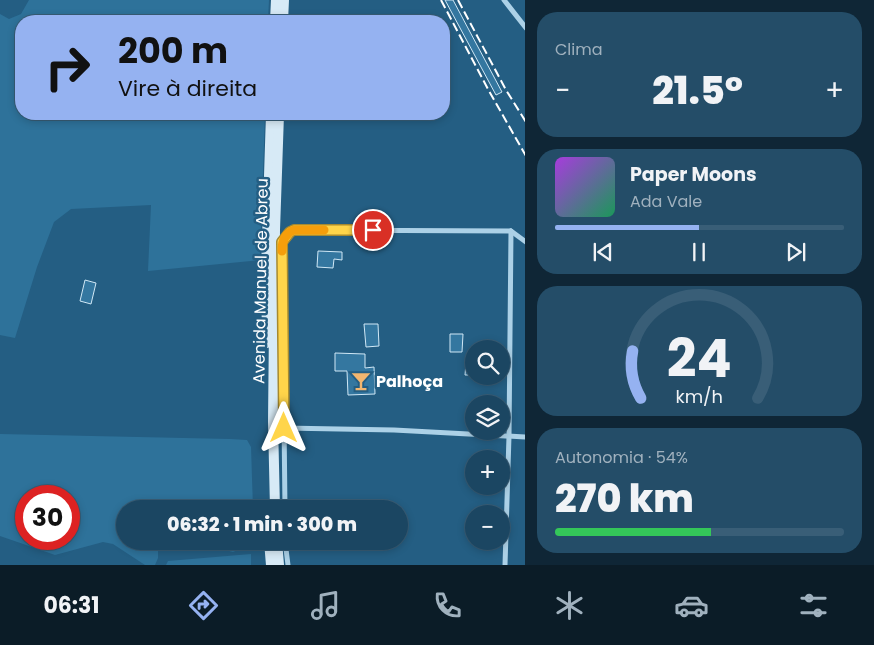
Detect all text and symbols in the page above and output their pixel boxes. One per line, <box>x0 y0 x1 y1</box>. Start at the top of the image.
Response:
text: 200 m <box>118 26 228 75</box>
icon: right <box>35 35 100 100</box>
text: Clima <box>555 38 603 61</box>
text: 21.5° <box>652 64 743 117</box>
text: − <box>555 71 570 110</box>
text: + <box>825 71 844 110</box>
text: Vire à direita <box>118 73 257 104</box>
text: Paper Moons <box>630 161 757 188</box>
street label: Avenida Manuel de Abreu <box>247 178 274 384</box>
text: Ada Vale <box>630 190 702 213</box>
pin <box>352 209 394 251</box>
icon: arrive <box>359 216 387 244</box>
icon: previous <box>589 238 617 266</box>
icon: pause <box>685 238 713 266</box>
icon: next <box>782 238 810 266</box>
text: 24 <box>667 322 732 395</box>
map controls <box>465 340 510 550</box>
button: search <box>465 340 510 385</box>
bar icon: Palhoça <box>350 370 372 392</box>
place label: Palhoça <box>376 370 443 393</box>
text: km/h <box>676 384 723 409</box>
button: layers <box>465 395 510 440</box>
position arrow <box>257 401 309 453</box>
text: Autonomia · 54% <box>555 446 688 469</box>
button: + <box>465 450 510 495</box>
text: 270 km <box>555 472 694 525</box>
speed limit sign: 30 <box>15 485 80 550</box>
button: − <box>465 505 510 550</box>
text: 06:32 · 1 min · 300 m <box>167 511 357 538</box>
icon: directions <box>186 588 221 623</box>
icon: music <box>308 588 343 623</box>
icon: phone <box>430 588 465 623</box>
icon: climate <box>552 588 587 623</box>
icon: car <box>674 588 709 623</box>
icon: filters <box>796 588 831 623</box>
text: 06:31 <box>43 590 100 621</box>

